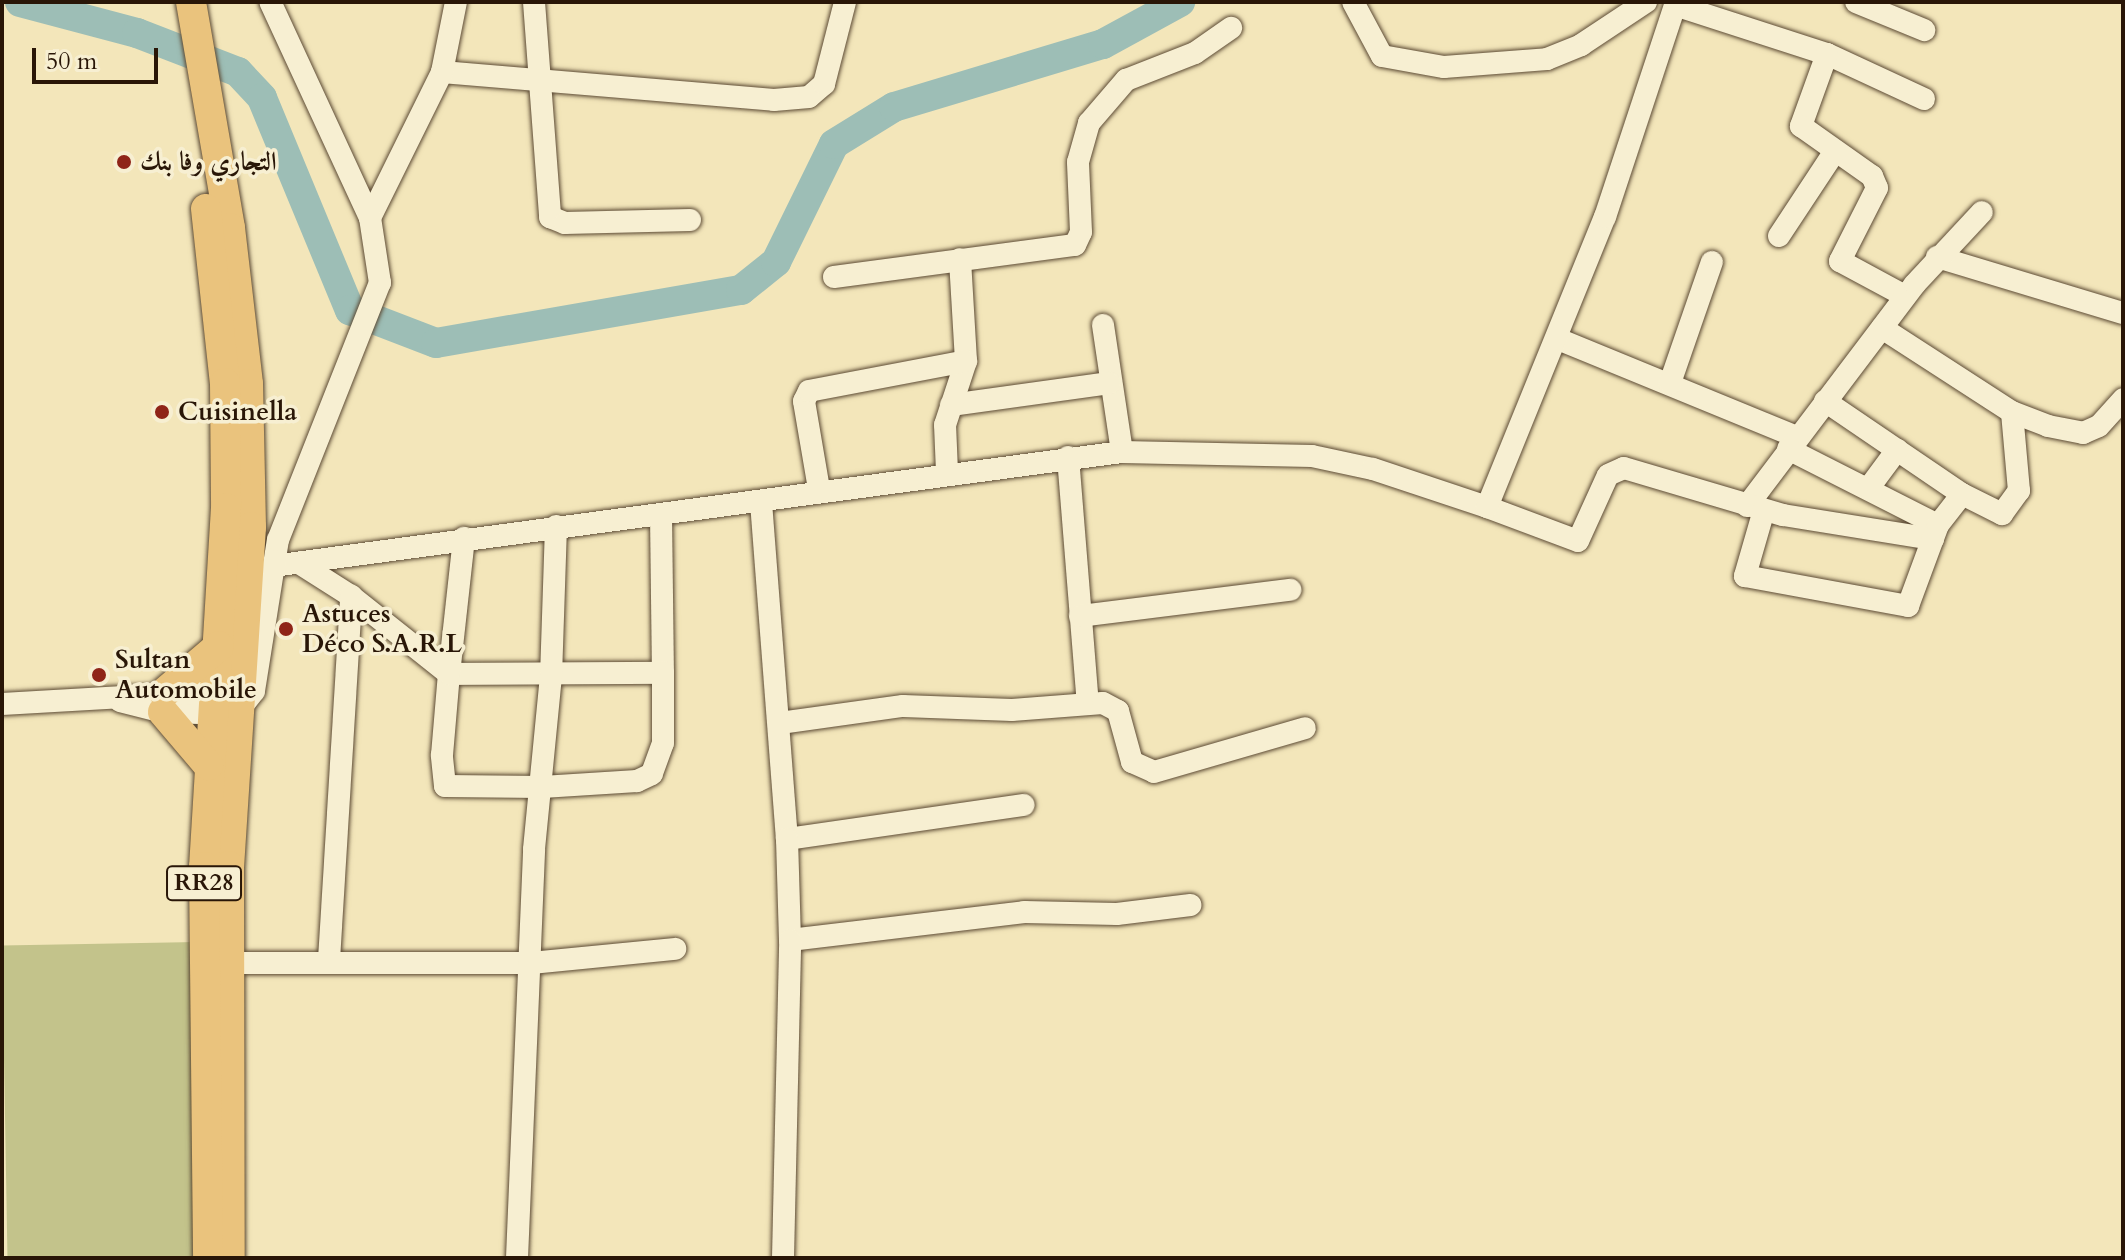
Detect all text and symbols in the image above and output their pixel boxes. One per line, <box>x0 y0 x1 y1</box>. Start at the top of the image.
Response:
scale bar <box>36 32 162 82</box>
text: 50 m <box>46 45 97 78</box>
place label: التجاري وفا بنك <box>140 146 277 178</box>
marker: التجاري وفا بنك <box>115 153 133 171</box>
place label: Cuisinella <box>178 396 297 428</box>
marker: Cuisinella <box>153 403 171 421</box>
place label: Astuces Déco S.A.R.L <box>302 598 462 660</box>
marker: Astuces Déco S.A.R.L <box>277 620 295 638</box>
place label: Sultan Automobile <box>115 644 257 706</box>
marker: Sultan Automobile <box>90 666 108 684</box>
road number: RR28 <box>166 863 242 903</box>

